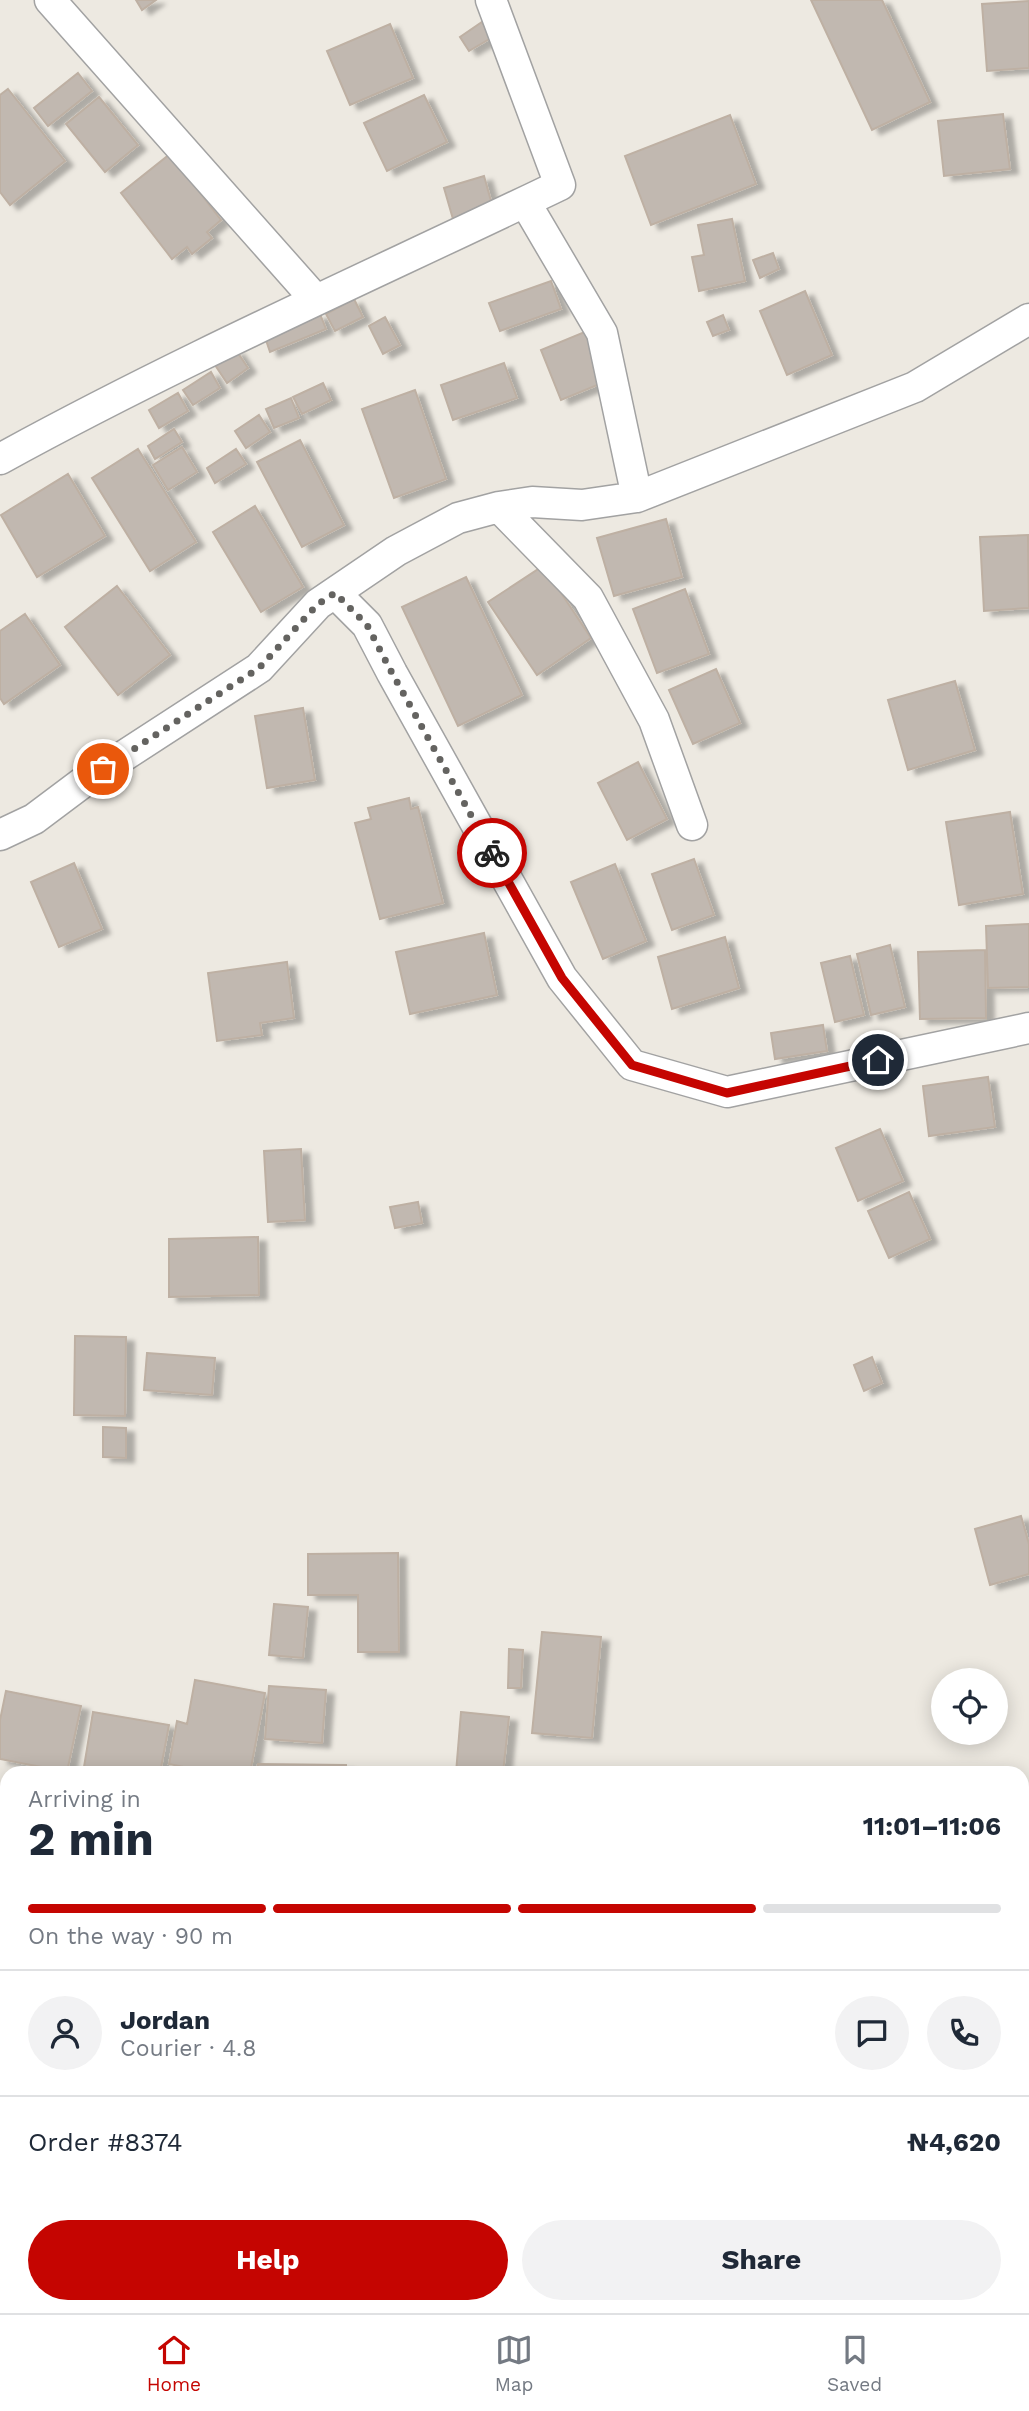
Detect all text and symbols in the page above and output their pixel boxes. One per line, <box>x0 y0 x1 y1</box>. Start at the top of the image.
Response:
pin <box>73 739 133 799</box>
icon: bag <box>84 750 122 788</box>
courier <box>457 818 527 888</box>
icon: bike <box>473 834 511 872</box>
pin <box>848 1030 908 1090</box>
icon: home <box>859 1041 897 1079</box>
map controls <box>931 1668 1008 1745</box>
button: locate <box>931 1668 1008 1745</box>
text: Arriving in <box>28 1786 141 1813</box>
text: 11:01–11:06 <box>863 1811 1001 1841</box>
text: 2 min <box>28 1812 154 1866</box>
text: On the way · 90 m <box>28 1923 233 1950</box>
button: person <box>28 1996 102 2070</box>
button: chat <box>835 1996 909 2070</box>
button: phone <box>927 1996 1001 2070</box>
text: Jordan <box>120 2005 210 2035</box>
text: Courier · 4.8 <box>120 2035 256 2062</box>
text: Order #8374 <box>28 2127 183 2157</box>
text: ₦4,620 <box>907 2127 1001 2157</box>
button: Help <box>28 2220 508 2300</box>
button: Share <box>522 2220 1001 2300</box>
tab: Home <box>147 2331 201 2396</box>
tab: Map <box>495 2331 533 2396</box>
tab: Saved <box>827 2331 882 2396</box>

